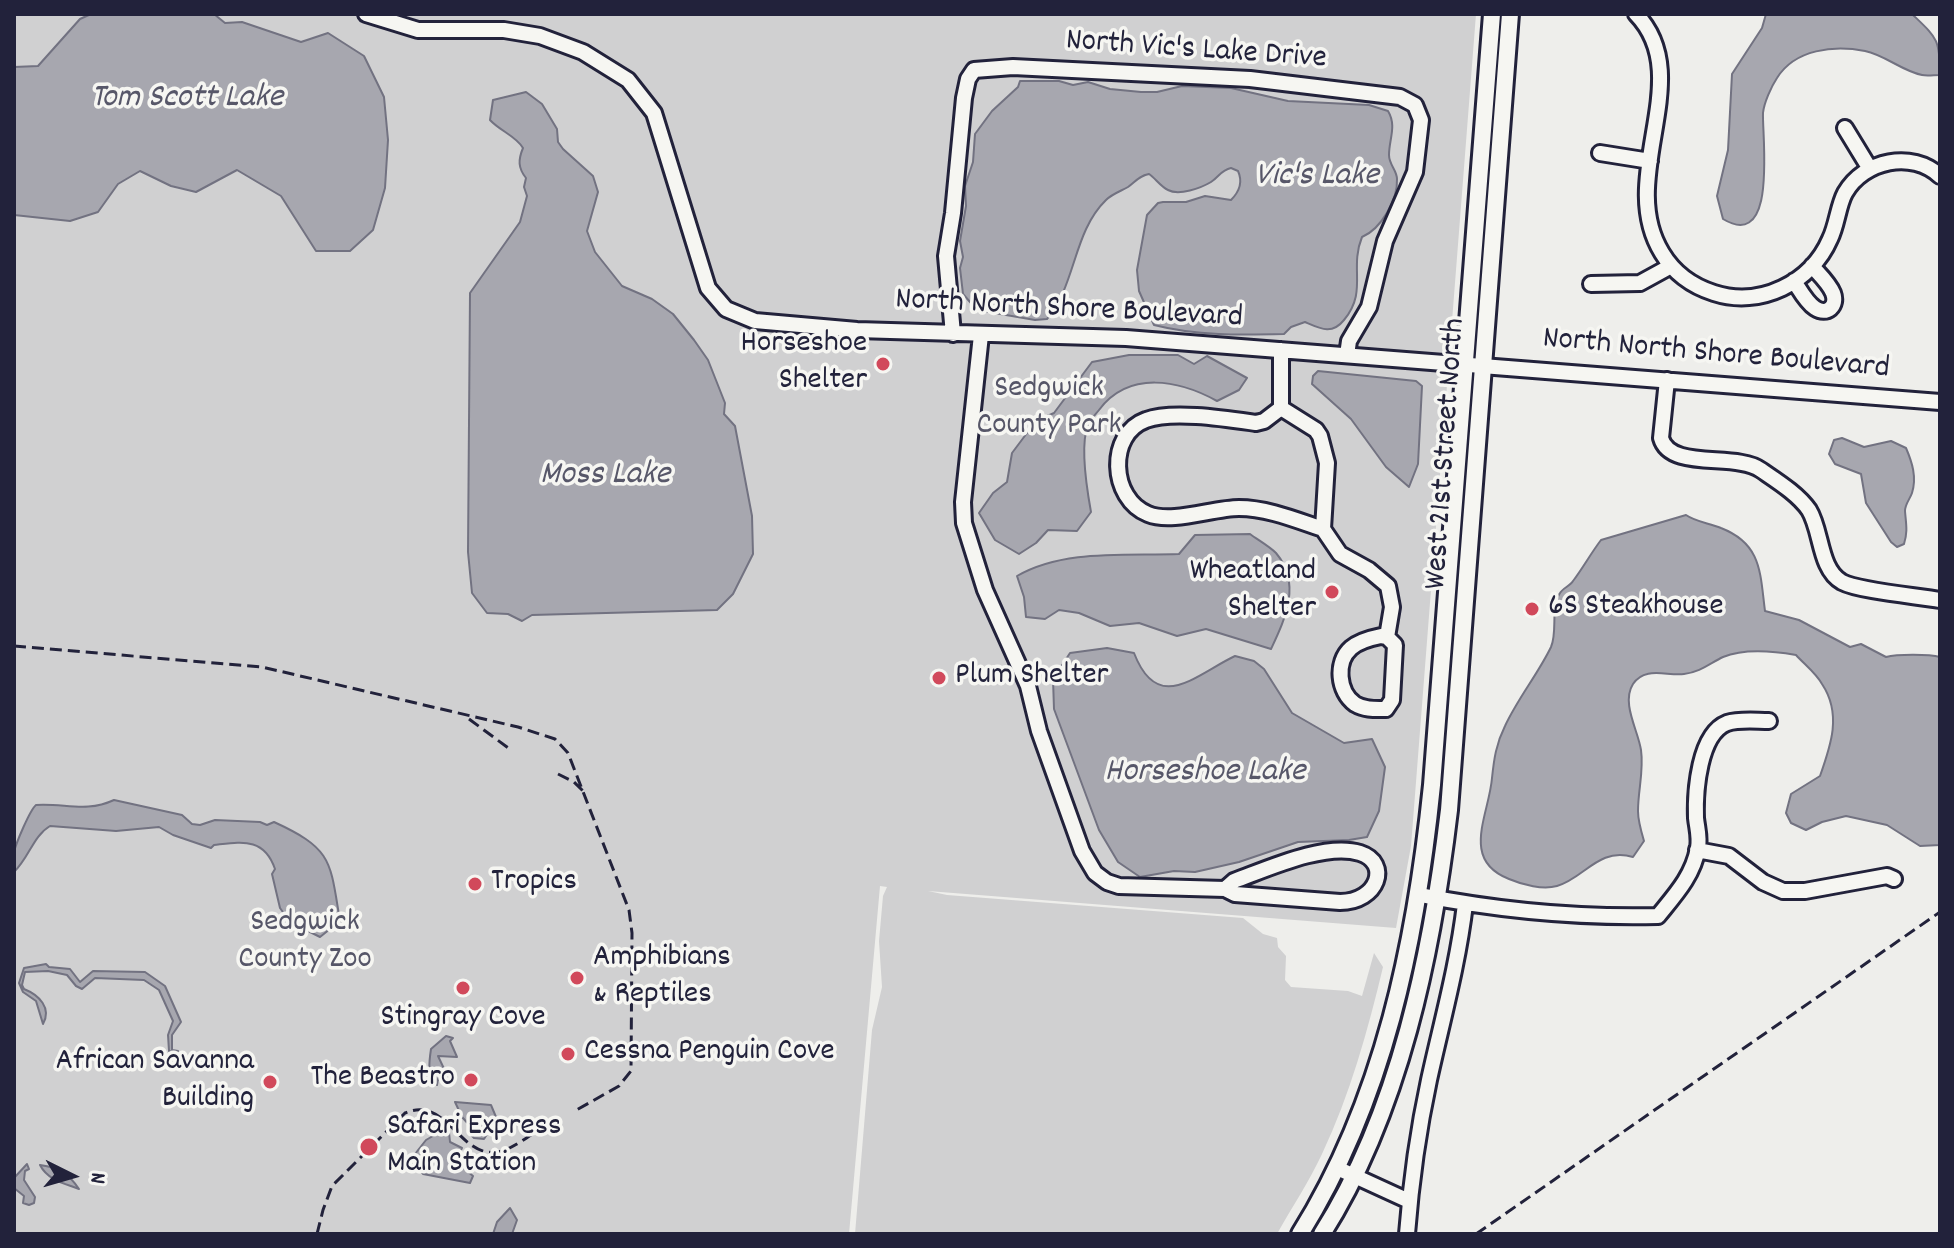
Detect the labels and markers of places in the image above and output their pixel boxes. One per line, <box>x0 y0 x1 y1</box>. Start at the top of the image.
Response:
place label: Horseshoe Shelter <box>741 327 867 402</box>
marker: Horseshoe Shelter <box>874 355 892 373</box>
place label: Wheatland Shelter <box>1190 555 1316 630</box>
marker: Wheatland Shelter <box>1323 583 1341 601</box>
place label: 6S Steakhouse <box>1548 590 1723 628</box>
marker: 6S Steakhouse <box>1523 600 1541 618</box>
place label: Plum Shelter <box>955 659 1108 697</box>
marker: Plum Shelter <box>930 669 948 687</box>
place label: Tropics <box>491 865 577 903</box>
marker: Tropics <box>466 875 484 893</box>
place label: Amphibians & Reptiles <box>593 941 731 1016</box>
marker: Amphibians & Reptiles <box>568 969 586 987</box>
marker: Stingray Cove <box>454 979 472 997</box>
place label: Stingray Cove <box>380 1001 546 1039</box>
place label: Cessna Penguin Cove <box>584 1035 835 1073</box>
place label: African Savanna Building <box>56 1045 254 1120</box>
marker: Cessna Penguin Cove <box>559 1045 577 1063</box>
place label: The Beastro <box>310 1061 455 1099</box>
marker: The Beastro <box>462 1071 480 1089</box>
marker: African Savanna Building <box>261 1073 279 1091</box>
place label: Safari Express Main Station <box>387 1110 561 1185</box>
marker: Safari Express Main Station <box>358 1136 380 1158</box>

